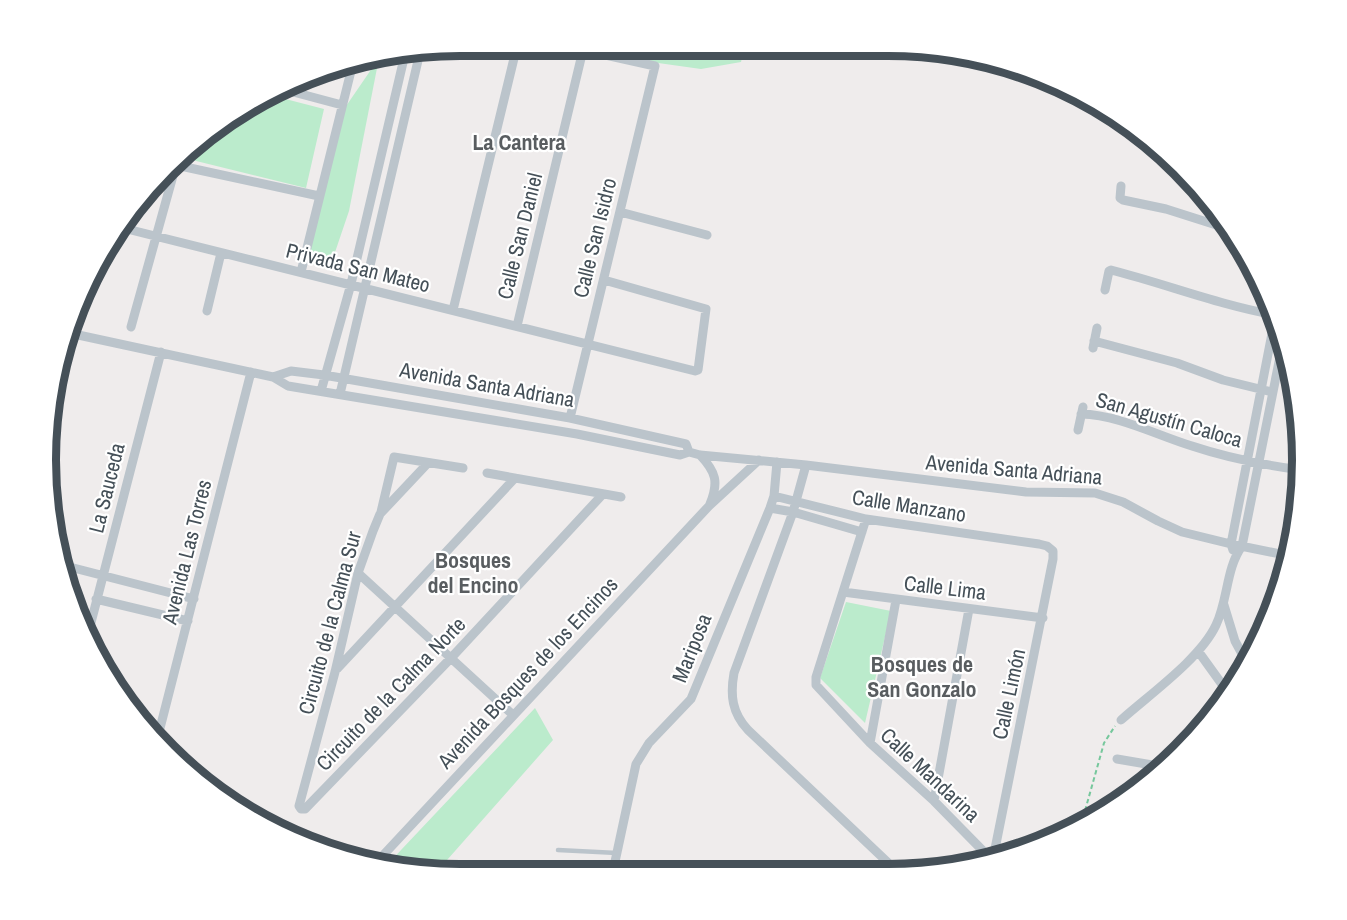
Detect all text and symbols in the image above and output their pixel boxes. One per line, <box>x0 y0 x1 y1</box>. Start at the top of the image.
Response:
district label: La Cantera <box>472 127 566 157</box>
street label: Calle San Daniel <box>490 170 549 302</box>
street label: Calle San Isidro <box>566 175 623 301</box>
street label: Privada San Mateo <box>283 236 433 299</box>
street label: Avenida Santa Adriana <box>397 355 577 414</box>
street label: San Agustín Caloca <box>1092 385 1246 454</box>
street label: La Sauceda <box>81 439 132 536</box>
street label: Avenida Santa Adriana <box>924 447 1104 492</box>
street label: Avenida Las Torres <box>154 477 218 628</box>
street label: Calle Manzano <box>850 482 968 529</box>
street label: Circuito de la Calma Sur <box>291 528 368 718</box>
district label: Bosques del Encino <box>427 545 519 600</box>
street label: Calle Lima <box>902 568 988 607</box>
street label: Avenida Bosques de los Encinos <box>430 570 624 776</box>
street label: Mariposa <box>665 609 719 687</box>
street label: Circuito de la Calma Norte <box>309 610 472 777</box>
street label: Calle Limón <box>985 646 1032 742</box>
district label: Bosques de San Gonzalo <box>867 649 977 704</box>
street label: Calle Mandarina <box>874 721 987 829</box>

